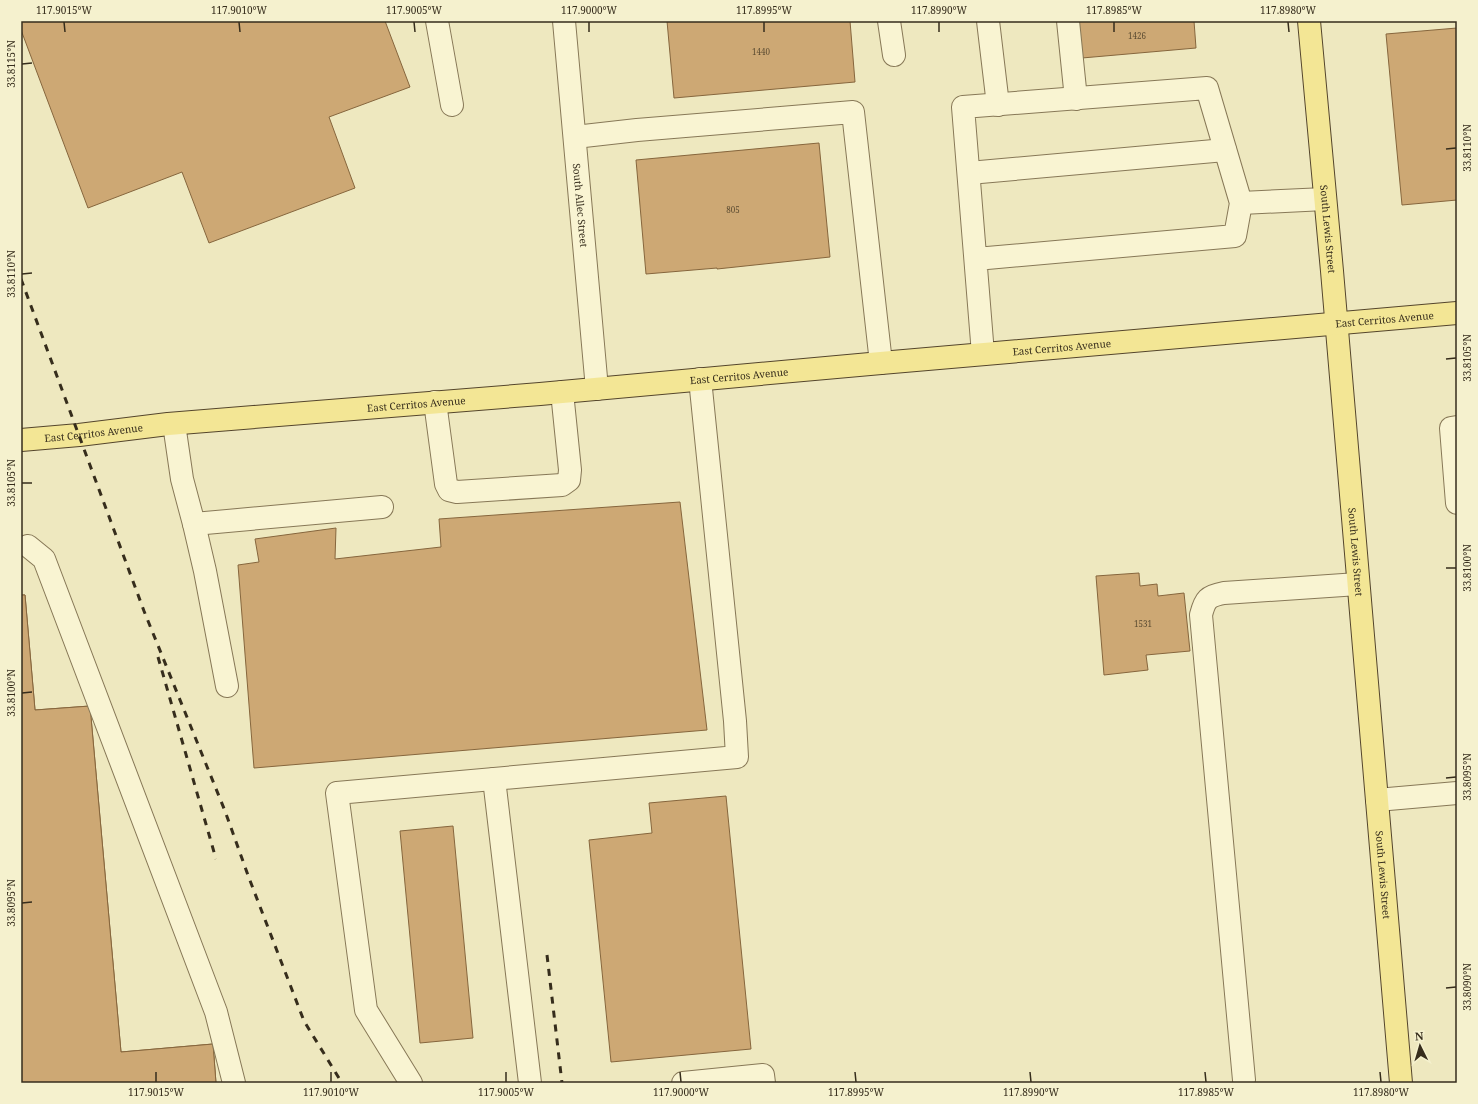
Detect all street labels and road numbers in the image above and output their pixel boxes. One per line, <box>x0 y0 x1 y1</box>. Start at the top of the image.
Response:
street label: South Allec Street <box>570 163 591 248</box>
street label: South Lewis Street <box>1317 184 1339 274</box>
street label: East Cerritos Avenue <box>1335 308 1434 331</box>
street label: East Cerritos Avenue <box>1012 336 1112 359</box>
street label: East Cerritos Avenue <box>689 364 789 387</box>
street label: East Cerritos Avenue <box>366 393 466 415</box>
street label: East Cerritos Avenue <box>44 420 144 445</box>
street label: South Lewis Street <box>1345 507 1367 597</box>
street label: South Lewis Street <box>1373 830 1394 920</box>

